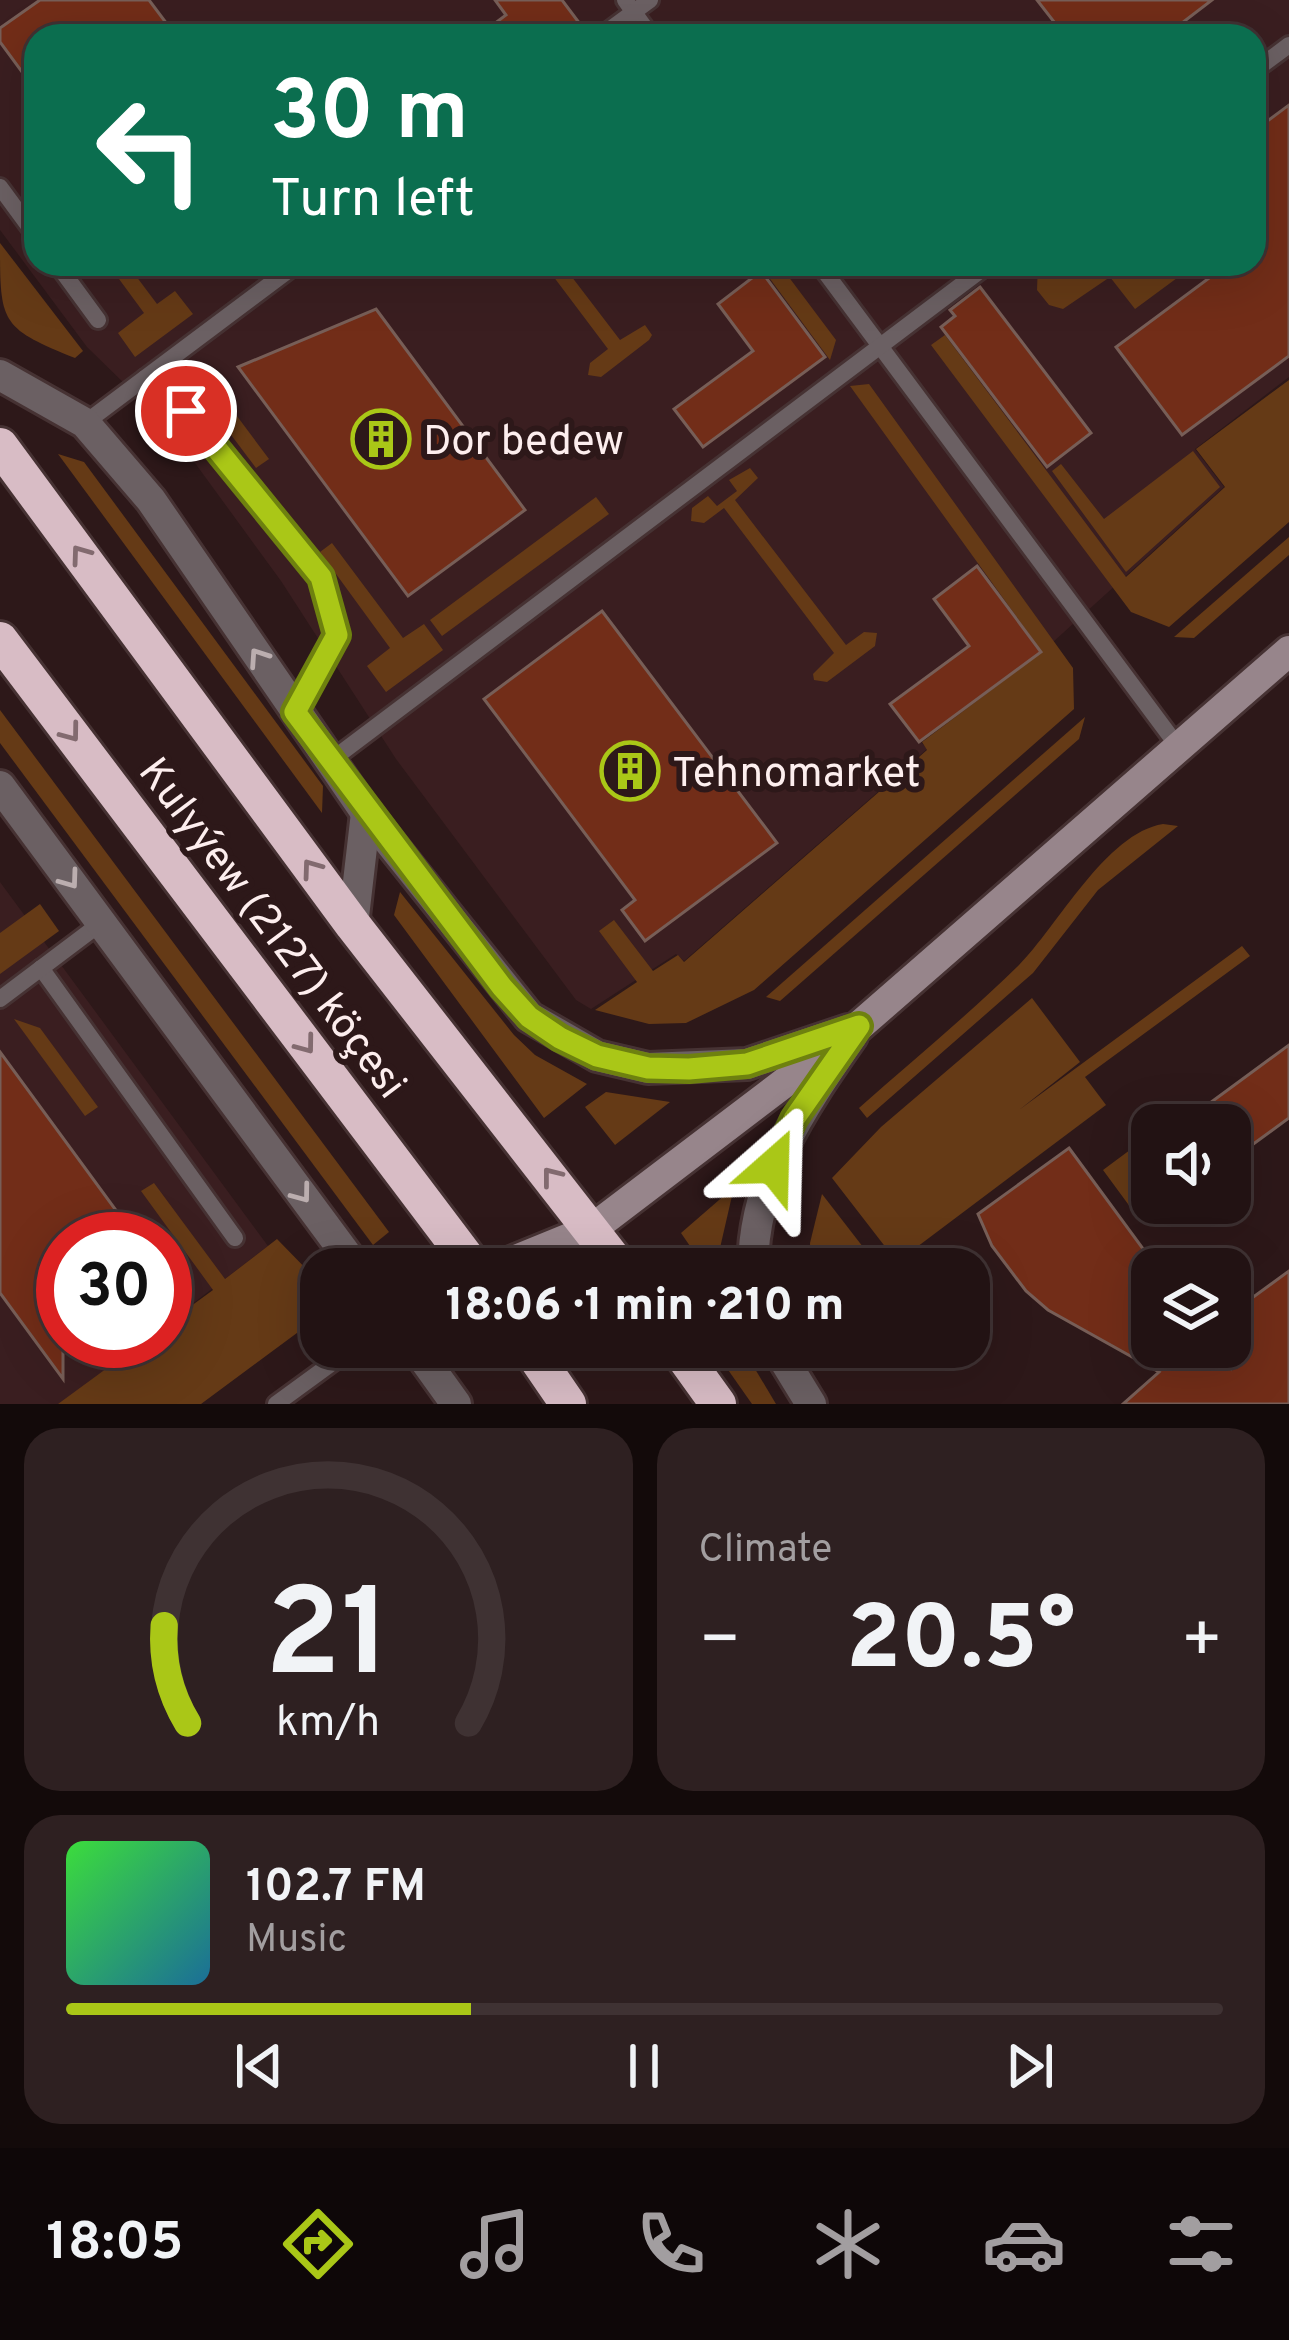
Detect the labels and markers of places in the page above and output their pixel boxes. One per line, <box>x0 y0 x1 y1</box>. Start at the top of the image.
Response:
pin <box>135 360 237 462</box>
building icon: Dor bedew <box>350 408 412 470</box>
place label: Dor bedew <box>423 417 624 470</box>
building icon: Tehnomarket <box>599 740 661 802</box>
place label: Tehnomarket <box>672 749 921 802</box>

